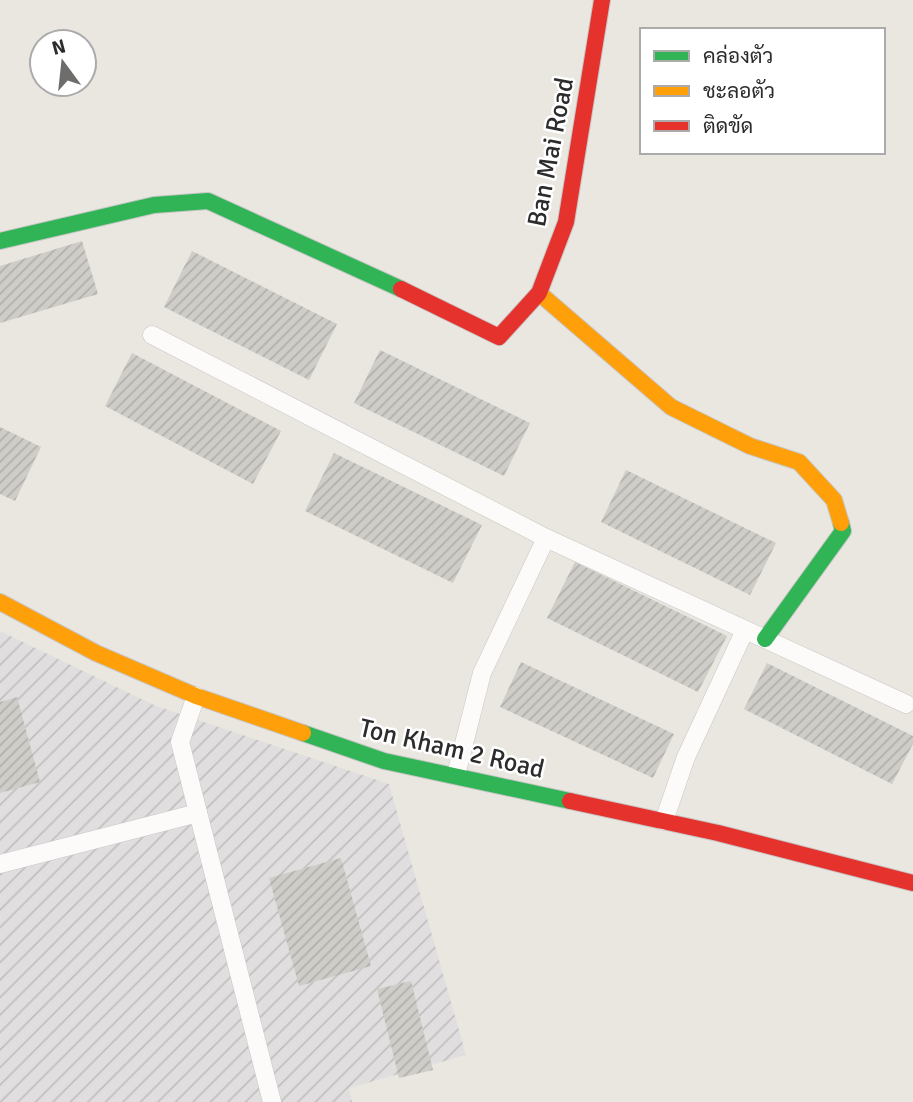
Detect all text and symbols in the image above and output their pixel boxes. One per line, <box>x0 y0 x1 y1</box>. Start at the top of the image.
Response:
north arrow <box>28 28 98 98</box>
legend <box>640 28 885 154</box>
text: N <box>49 34 68 61</box>
text: คล่องตัว <box>703 43 773 69</box>
street label: Ban Mai Road <box>521 75 581 230</box>
text: ชะลอตัว <box>703 78 775 104</box>
text: ติดขัด <box>703 113 753 139</box>
street label: Ton Kham 2 Road <box>356 712 547 786</box>

